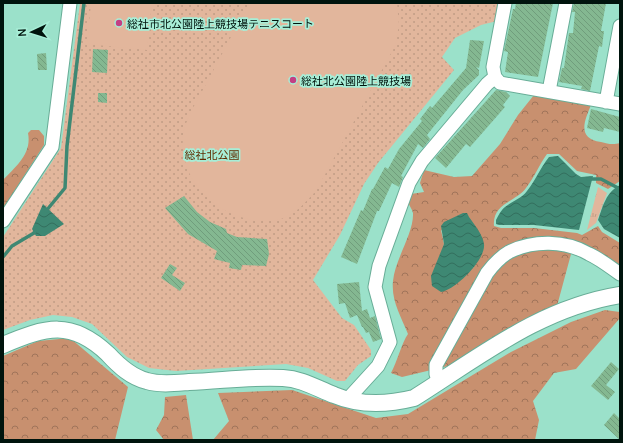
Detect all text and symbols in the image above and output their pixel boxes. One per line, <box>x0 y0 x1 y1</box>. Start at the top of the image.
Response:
north arrow <box>12 12 52 52</box>
place label: 総社市北公園陸上競技場テニスコート <box>127 16 314 31</box>
marker: 総社市北公園陸上競技場テニスコート <box>114 18 124 28</box>
text: N <box>14 28 29 37</box>
place label: 総社北公園陸上競技場 <box>301 73 411 88</box>
marker: 総社北公園陸上競技場 <box>288 75 298 85</box>
park label: 総社北公園 <box>185 147 240 162</box>

